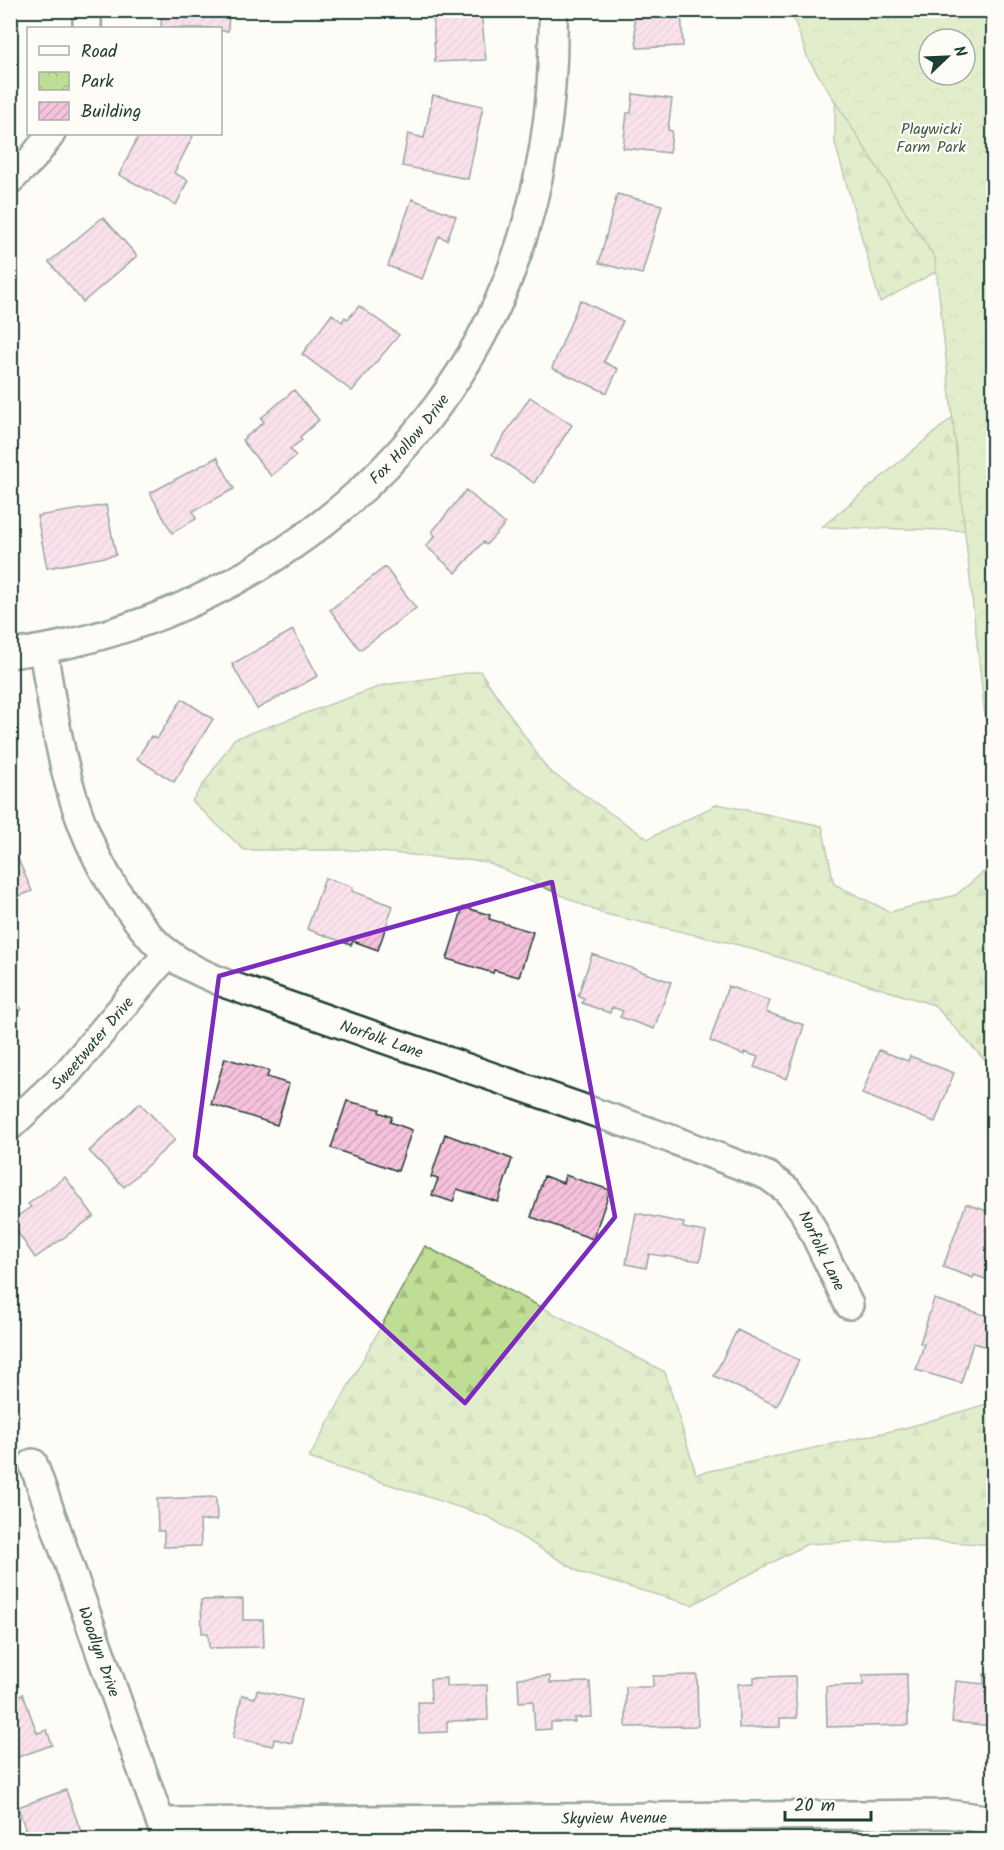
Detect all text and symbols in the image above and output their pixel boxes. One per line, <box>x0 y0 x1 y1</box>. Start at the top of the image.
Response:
legend <box>27 27 222 135</box>
north arrow <box>917 27 977 87</box>
text: Road <box>81 38 118 67</box>
text: N <box>946 42 973 61</box>
text: Park <box>81 68 114 97</box>
text: Building <box>81 98 141 127</box>
park label: Playwicki Farm Park <box>896 117 966 160</box>
street label: Fox Hollow Drive <box>364 389 456 491</box>
street label: Sweetwater Drive <box>45 991 141 1096</box>
street label: Norfolk Lane <box>336 1014 426 1066</box>
street label: Norfolk Lane <box>791 1207 851 1295</box>
street label: Woodlyn Drive <box>71 1603 126 1701</box>
scale bar <box>785 1784 870 1822</box>
text: 20 m <box>794 1792 835 1821</box>
street label: Skyview Avenue <box>561 1806 667 1832</box>

